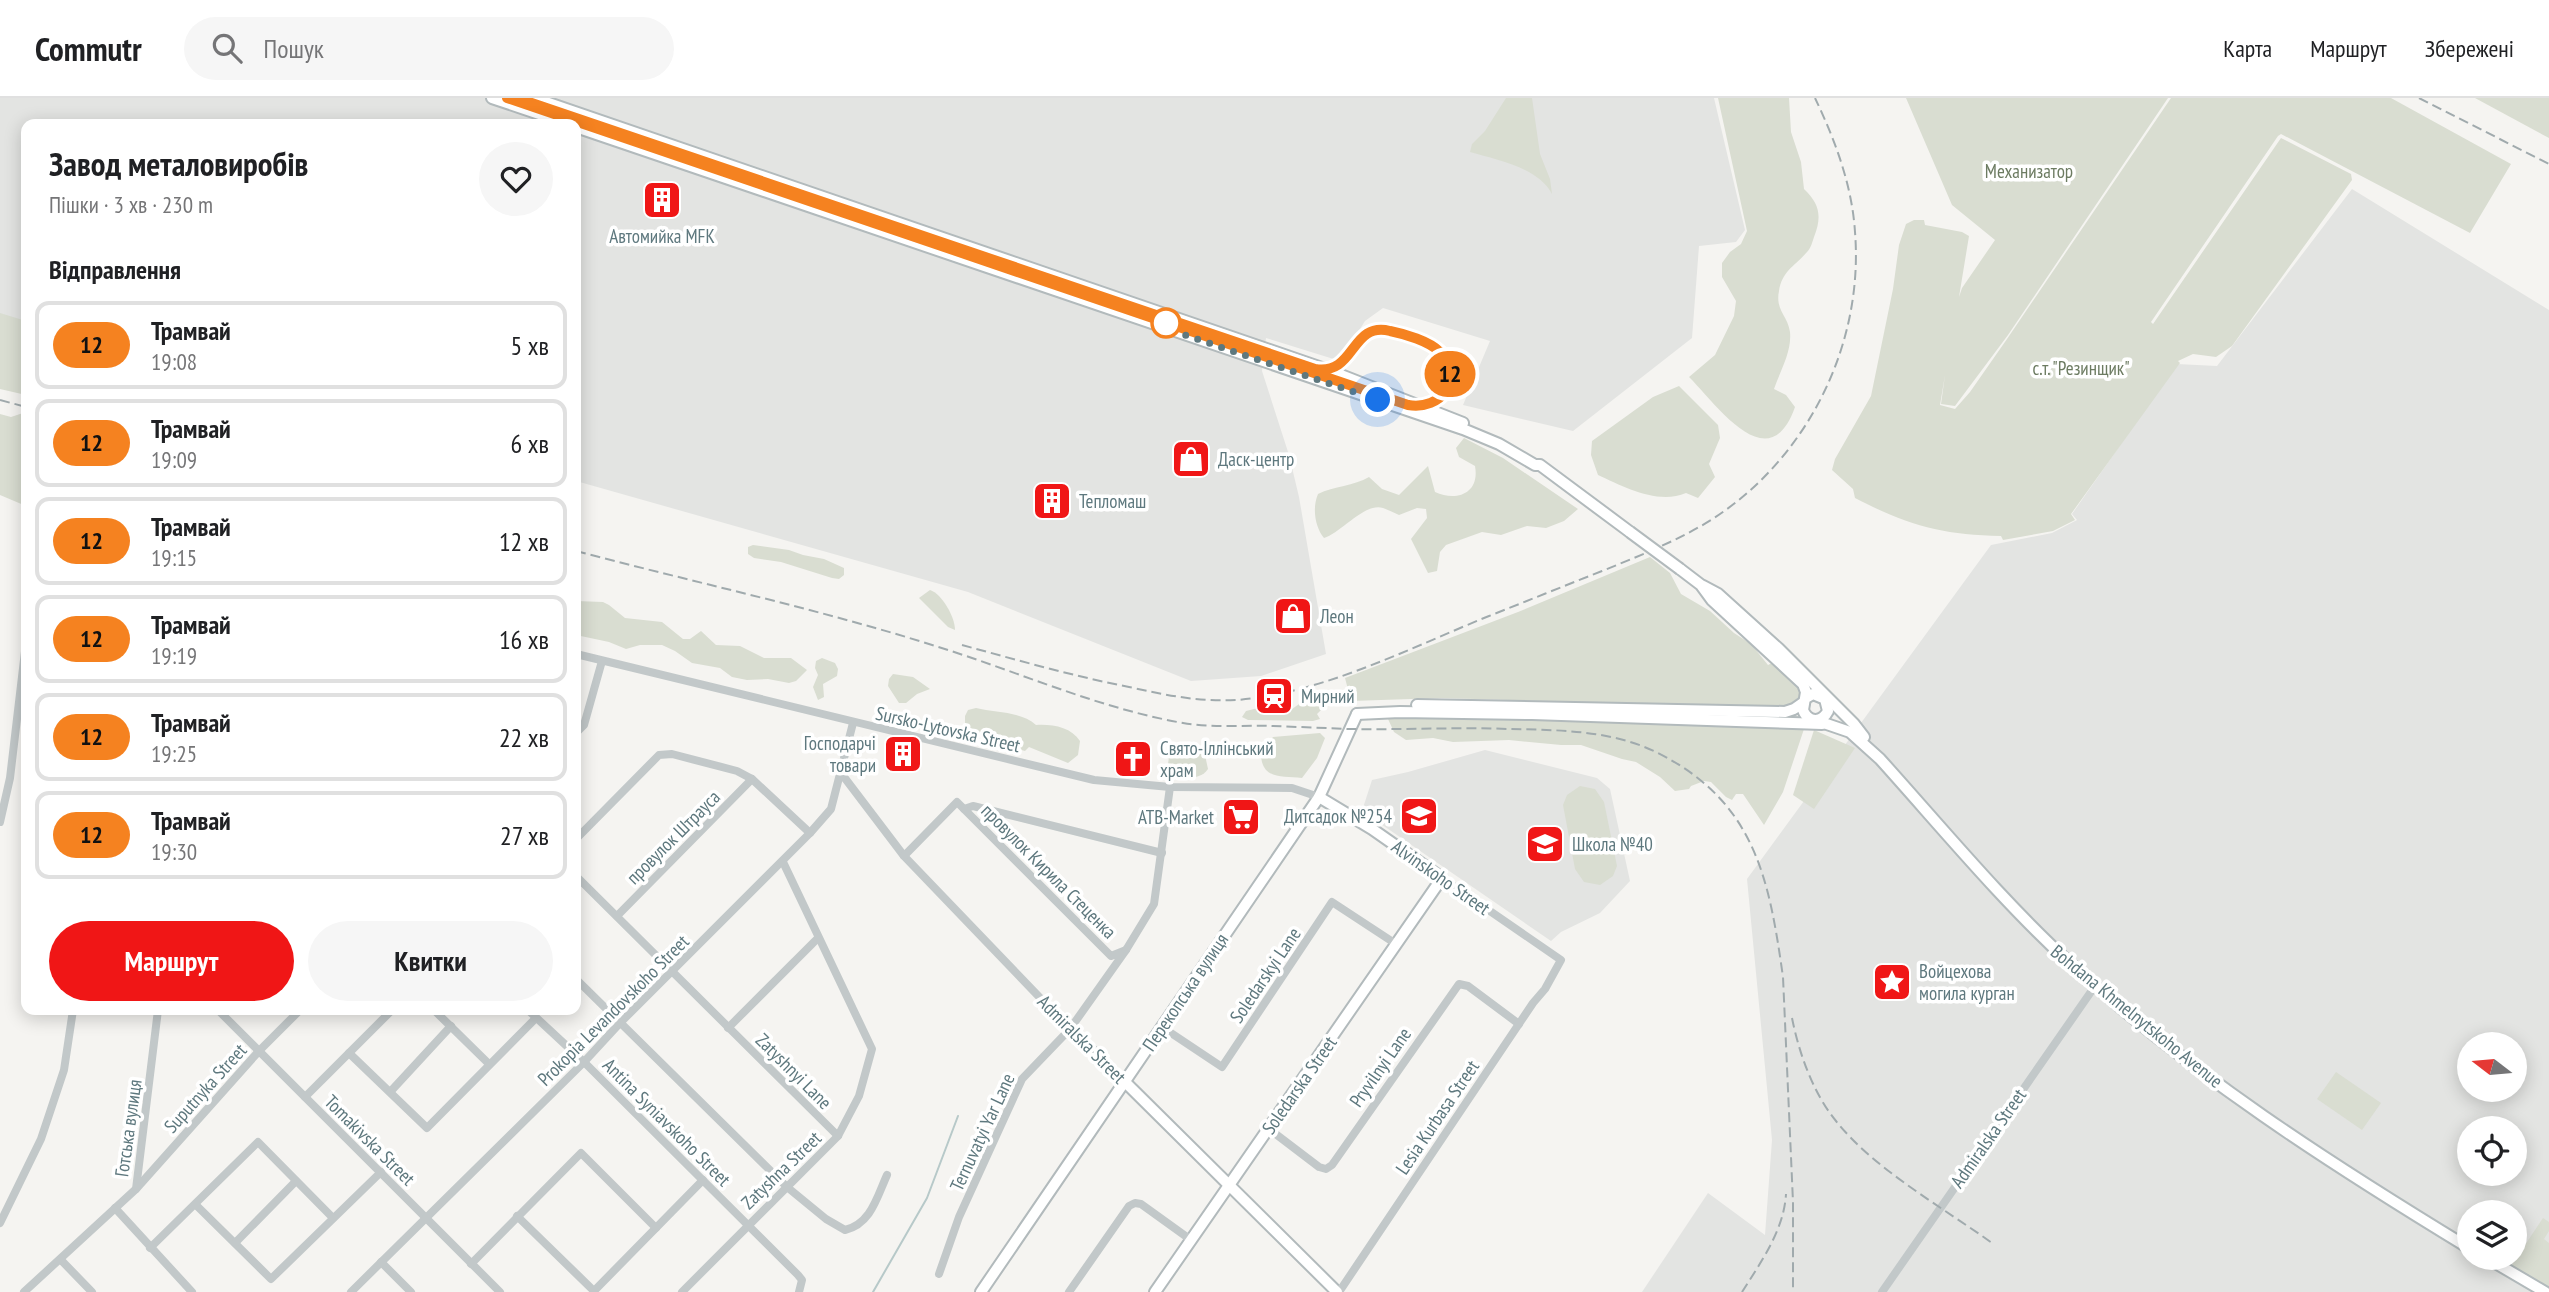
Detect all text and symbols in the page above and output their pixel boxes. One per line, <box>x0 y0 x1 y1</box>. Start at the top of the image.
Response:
search box <box>184 17 674 80</box>
text: Commutr <box>35 27 142 70</box>
icon: search <box>208 29 246 67</box>
text: Пошук <box>264 32 324 65</box>
text: Карта <box>2223 33 2272 64</box>
text: Маршрут <box>2310 33 2387 64</box>
text: Збережені <box>2425 33 2514 64</box>
text: Завод металовиробів <box>49 142 308 185</box>
button: heart <box>479 142 553 216</box>
park label: Механизатор <box>1985 159 2073 183</box>
building icon: Автомийка MFK <box>641 179 683 221</box>
text: Пішки · 3 хв · 230 m <box>49 190 213 219</box>
place label: Автомийка MFK <box>609 224 715 248</box>
text: Відправлення <box>49 253 181 286</box>
unlabelled marker <box>1151 308 1181 338</box>
text: Трамвай <box>151 314 231 347</box>
text: 12 <box>80 329 103 360</box>
text: 5 хв <box>511 329 549 362</box>
text: 19:08 <box>151 347 197 376</box>
line badge: 12 <box>1418 351 1482 397</box>
park label: с.т. "Резинщик" <box>2032 356 2130 380</box>
text: 12 <box>1439 358 1461 389</box>
your location <box>1360 382 1395 417</box>
text: Трамвай <box>151 412 231 445</box>
text: 12 <box>80 427 103 458</box>
text: 6 хв <box>511 427 549 460</box>
shop icon: Даск-центр <box>1170 438 1212 480</box>
text: 19:09 <box>151 445 197 474</box>
place label: Даск-центр <box>1218 447 1294 471</box>
building icon: Тепломаш <box>1031 480 1073 522</box>
place label: Тепломаш <box>1079 489 1146 513</box>
text: Трамвай <box>151 510 231 543</box>
text: 12 <box>80 525 103 556</box>
text: 12 хв <box>499 525 549 558</box>
text: 19:15 <box>151 543 197 572</box>
shop icon: Леон <box>1272 595 1314 637</box>
place label: Леон <box>1319 604 1354 628</box>
text: Трамвай <box>151 608 231 641</box>
text: 12 <box>80 623 103 654</box>
text: 16 хв <box>499 623 549 656</box>
text: 19:19 <box>151 641 197 670</box>
station icon: Мирний <box>1253 675 1295 717</box>
place label: Мирний <box>1301 684 1355 708</box>
street label: Sursko-Lytovska Street <box>873 701 1023 757</box>
text: Трамвай <box>151 706 231 739</box>
text: 12 <box>80 721 103 752</box>
text: 22 хв <box>499 721 549 754</box>
place label: Господарчі товари <box>804 731 876 777</box>
building icon: Господарчі товари <box>882 733 924 775</box>
place label: Свято-Іллінський храм <box>1160 736 1274 782</box>
church icon: Свято-Іллінський храм <box>1112 738 1154 780</box>
text: 19:25 <box>151 739 197 768</box>
street label: провулок Штрауса <box>621 785 725 889</box>
school or university icon: Дитсадок №254 <box>1398 795 1440 837</box>
supermarket icon: ATB-Market <box>1220 796 1262 838</box>
street label: провулок Кирила Стеценка <box>976 798 1122 944</box>
text: Трамвай <box>151 804 231 837</box>
place label: Дитсадок №254 <box>1284 804 1392 828</box>
place label: ATB-Market <box>1138 805 1215 829</box>
text: 12 <box>80 819 103 850</box>
text: 27 хв <box>500 819 549 852</box>
school or university icon: Школа №40 <box>1524 823 1566 865</box>
place label: Школа №40 <box>1572 832 1653 856</box>
street label: Alvinskoho Street <box>1387 834 1496 920</box>
text: 19:30 <box>151 837 197 866</box>
button: Маршрут <box>49 921 294 1001</box>
button: Квитки <box>308 921 553 1001</box>
street label: Soledarskyi Lane <box>1224 923 1306 1027</box>
street label: Prokopia Levandovskoho Street <box>532 929 694 1091</box>
street label: Перекопська вулиця <box>1137 929 1233 1055</box>
street label: Bohdana Khmelnytskoho Avenue <box>2046 939 2228 1093</box>
place label: Войцехова могила курган <box>1919 959 2015 1005</box>
place icon: Войцехова могила курган <box>1871 961 1913 1003</box>
street label: Admiralska Street <box>1033 990 1132 1089</box>
street label: Pryvilnyi Lane <box>1344 1022 1416 1111</box>
street label: Zatyshnyi Lane <box>751 1028 837 1114</box>
street label: Soledarska Street <box>1256 1031 1342 1139</box>
north arrow <box>2457 1032 2527 1102</box>
map controls <box>2457 1032 2527 1270</box>
street label: Suputnyka Street <box>159 1038 252 1138</box>
street label: Antina Syniavskoho Street <box>598 1053 737 1192</box>
street label: Lesia Kurbasa Street <box>1390 1055 1484 1179</box>
street label: Ternuvatyi Yar Lane <box>944 1069 1020 1195</box>
street label: Готська вулиця <box>109 1078 147 1178</box>
street label: Admiralska Street <box>1945 1083 2031 1192</box>
street label: Tomakivska Street <box>320 1090 421 1191</box>
button: locate <box>2457 1116 2527 1186</box>
street label: Zatyshna Street <box>736 1125 827 1214</box>
button: layers <box>2457 1200 2527 1270</box>

